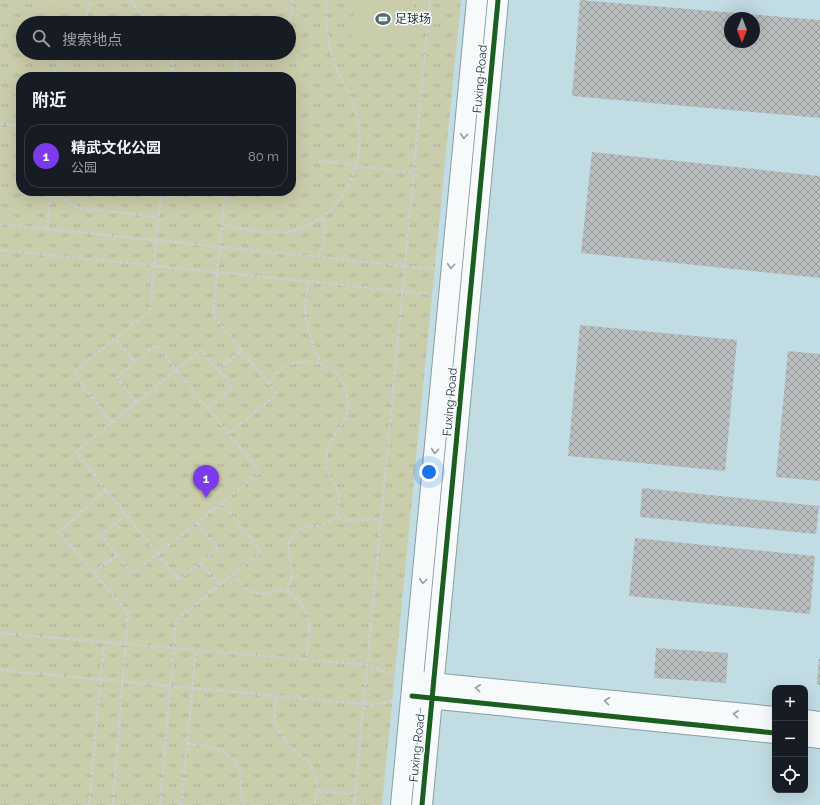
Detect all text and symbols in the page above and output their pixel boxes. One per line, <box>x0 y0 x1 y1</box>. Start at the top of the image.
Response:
sports icon: 足球场 <box>374 10 392 28</box>
place label: 足球场 <box>395 12 431 26</box>
north arrow <box>724 12 760 48</box>
search box <box>16 16 296 60</box>
icon: search <box>30 27 52 49</box>
text: 搜索地点 <box>62 31 122 49</box>
street label: Fuxing Road <box>470 44 490 114</box>
text: 附近 <box>32 90 66 110</box>
one-way arrow <box>459 133 468 139</box>
text: 精武文化公园 <box>71 139 161 157</box>
text: 1 <box>43 149 49 164</box>
text: 80 m <box>248 149 279 164</box>
text: 公园 <box>71 160 97 175</box>
one-way arrow <box>447 263 456 269</box>
street label: Fuxing Road <box>440 367 460 437</box>
one-way arrow <box>430 448 439 454</box>
your location <box>419 462 439 482</box>
pin: 1 <box>193 465 219 498</box>
one-way arrow <box>418 577 427 584</box>
one-way arrow <box>474 683 481 692</box>
map controls <box>772 685 808 793</box>
button: + <box>772 685 808 721</box>
one-way arrow <box>604 696 610 705</box>
one-way arrow <box>733 709 739 718</box>
street label: Fuxing Road <box>406 713 428 783</box>
button: − <box>772 721 808 757</box>
button: locate <box>772 757 808 793</box>

